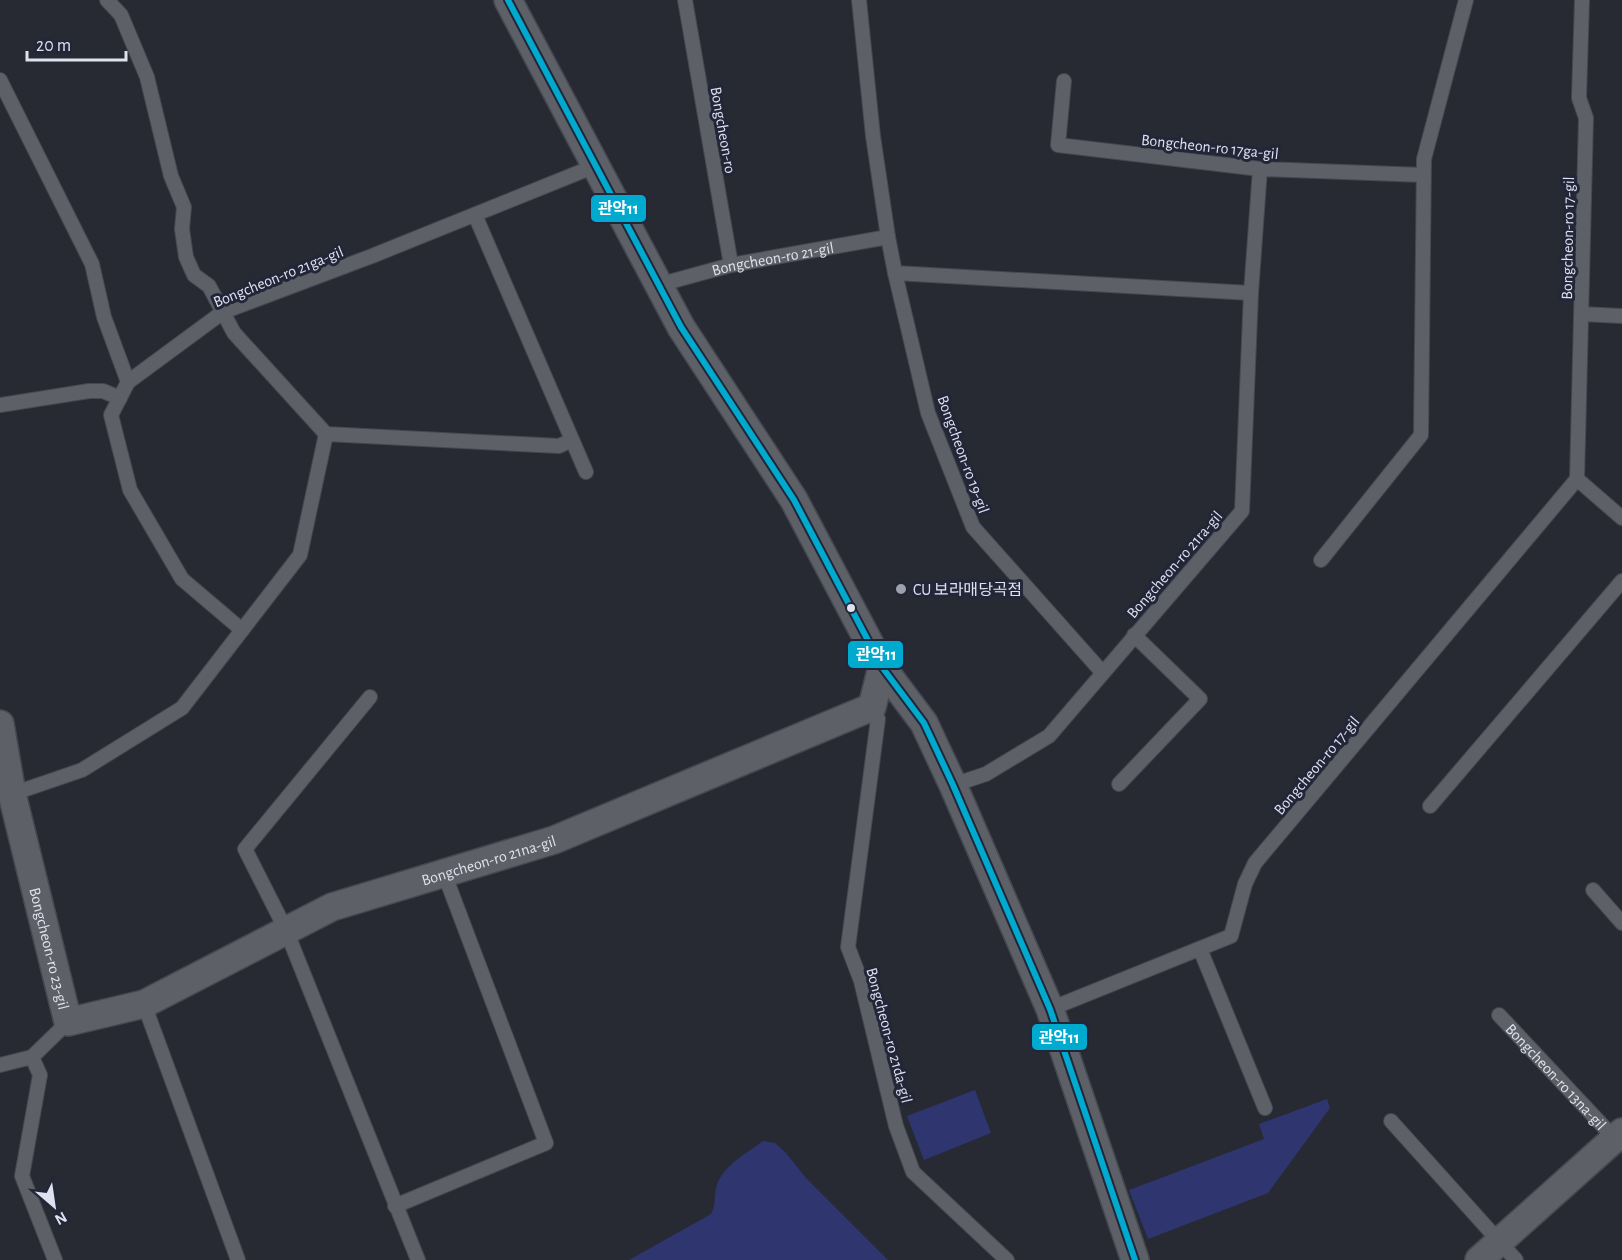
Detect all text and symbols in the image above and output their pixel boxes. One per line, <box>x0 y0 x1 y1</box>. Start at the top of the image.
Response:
scale bar <box>27 24 126 62</box>
text: 20 m <box>36 37 71 55</box>
street label: Bongcheon-ro <box>708 85 739 175</box>
street label: Bongcheon-ro 17ga-gil <box>1140 132 1279 162</box>
street label: Bongcheon-ro 17-gil <box>1559 176 1577 300</box>
line badge: 관악11 <box>590 194 647 223</box>
text: 관악11 <box>598 200 638 217</box>
street label: Bongcheon-ro 21-gil <box>710 240 835 279</box>
street label: Bongcheon-ro 21ga-gil <box>211 244 346 310</box>
street label: Bongcheon-ro 19-gil <box>934 393 992 515</box>
street label: Bongcheon-ro 21ra-gil <box>1124 508 1225 621</box>
marker: CU 보라매당곡점 <box>894 582 908 596</box>
place label: CU 보라매당곡점 <box>913 582 1022 598</box>
unlabelled marker <box>845 602 857 614</box>
line badge: 관악11 <box>847 640 904 669</box>
text: 관악11 <box>856 646 896 663</box>
street label: Bongcheon-ro 17-gil <box>1271 713 1363 818</box>
street label: Bongcheon-ro 21na-gil <box>420 833 558 889</box>
street label: Bongcheon-ro 23-gil <box>26 886 72 1011</box>
street label: Bongcheon-ro 21da-gil <box>863 966 915 1105</box>
street label: Bongcheon-ro 13na-gil <box>1502 1021 1609 1133</box>
line badge: 관악11 <box>1031 1023 1088 1051</box>
text: 관악11 <box>1039 1029 1079 1046</box>
north arrow <box>24 1176 84 1236</box>
text: N <box>52 1209 70 1228</box>

